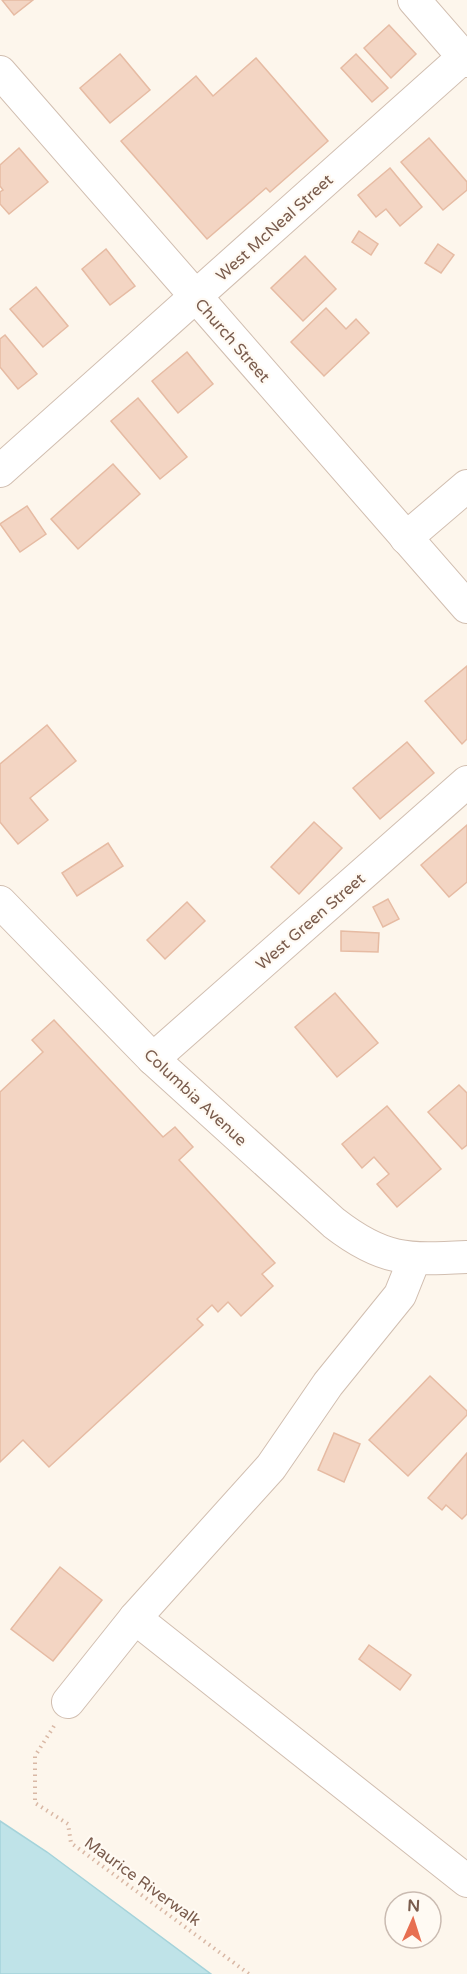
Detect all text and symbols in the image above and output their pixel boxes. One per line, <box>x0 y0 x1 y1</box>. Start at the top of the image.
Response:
street label: West McNeal Street <box>212 170 337 286</box>
street label: Church Street <box>190 295 274 387</box>
street label: West Green Street <box>252 869 369 975</box>
street label: Columbia Avenue <box>140 1045 251 1151</box>
street label: Maurice Riverwalk <box>80 1833 205 1931</box>
north arrow <box>383 1890 443 1950</box>
text: N <box>407 1896 421 1916</box>

